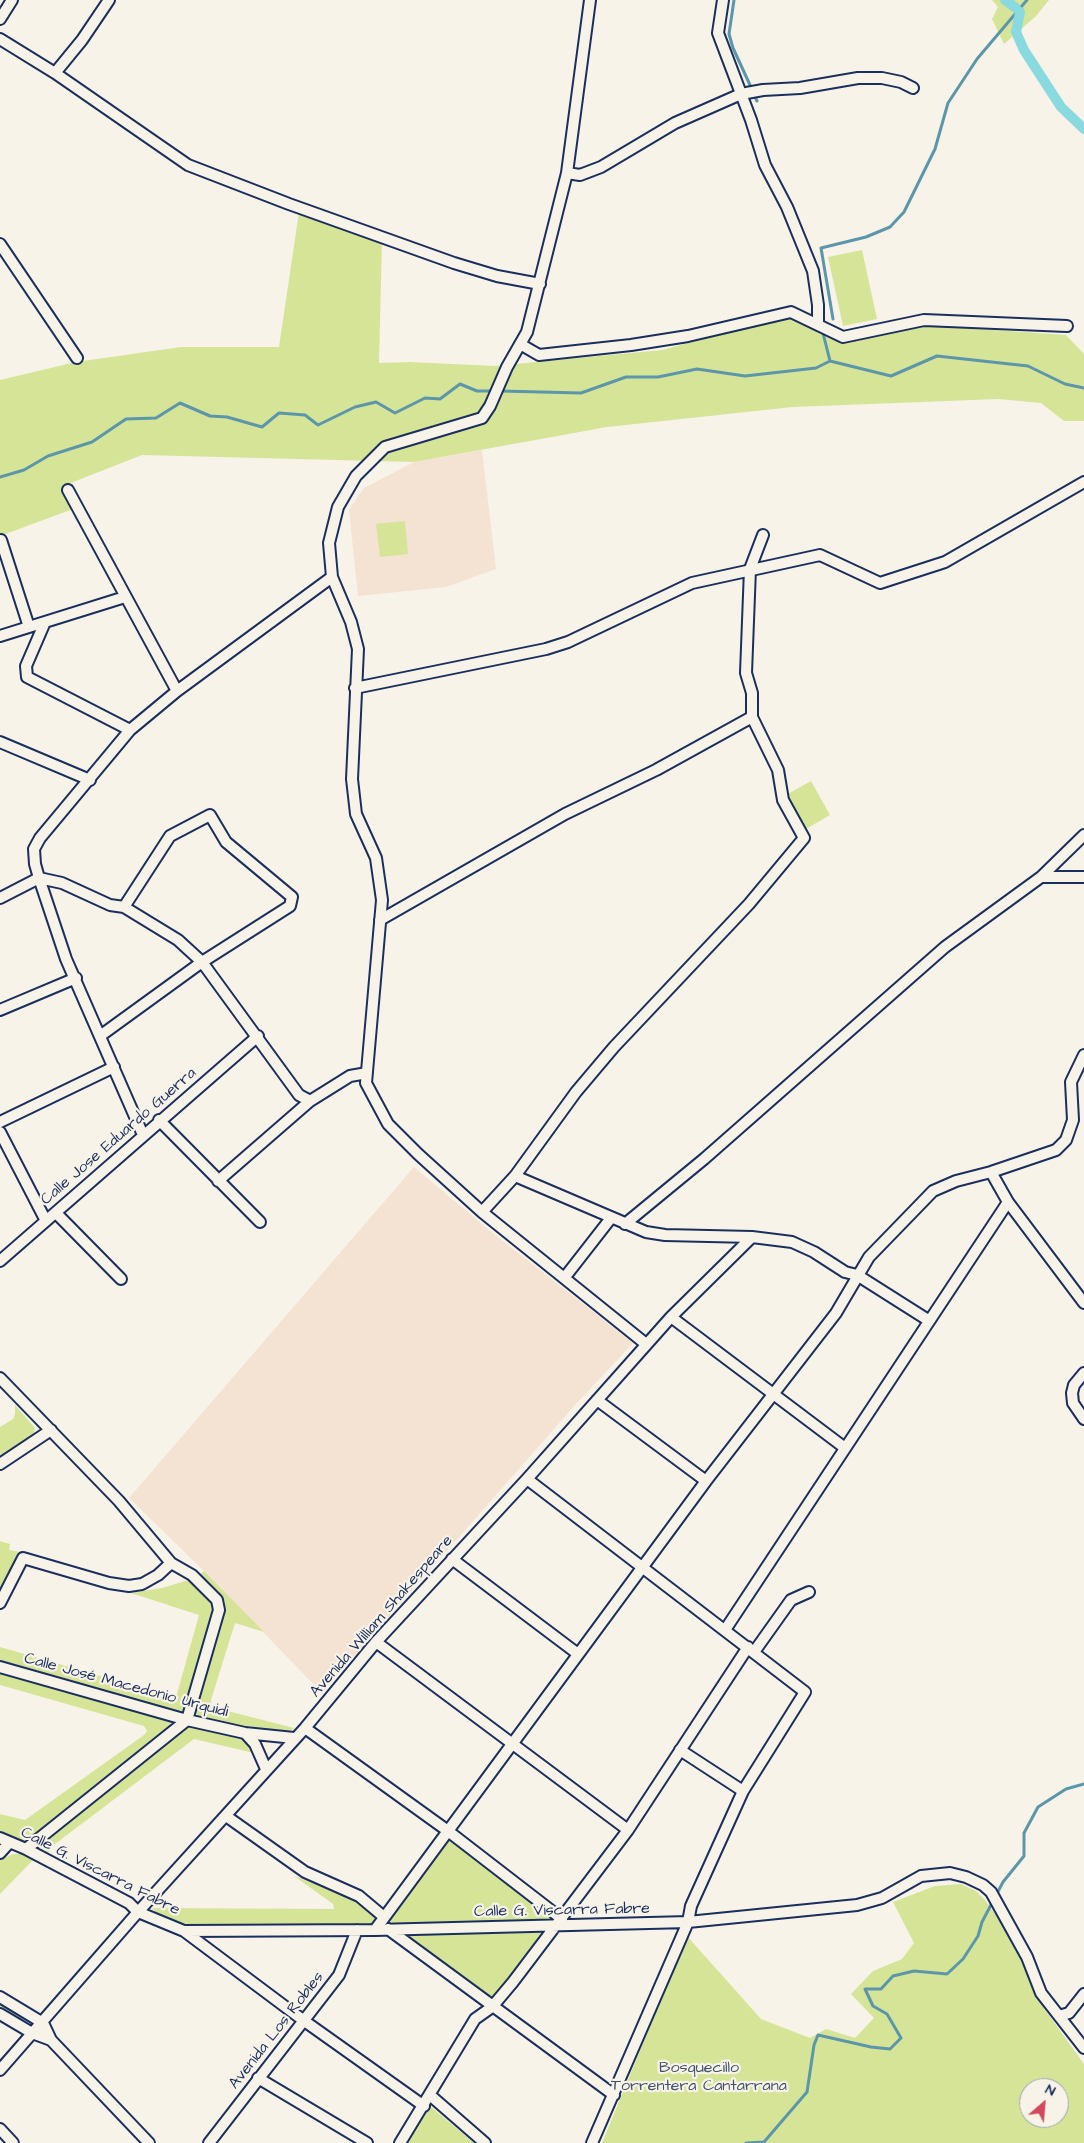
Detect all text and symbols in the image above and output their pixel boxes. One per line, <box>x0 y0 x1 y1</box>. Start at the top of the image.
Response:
street label: Calle Jose Eduardo Guerra <box>37 1064 201 1210</box>
street label: Avenida William Shakespeare <box>306 1532 458 1702</box>
street label: Calle José Macedonio Urquidi <box>22 1649 230 1723</box>
street label: Calle G. Viscarra Fabre <box>17 1824 183 1920</box>
street label: Calle G. Viscarra Fabre <box>474 1900 650 1922</box>
street label: Avenida Los Robles <box>225 1969 329 2093</box>
park label: Bosquecillo Torrentera Cantarrana <box>611 2059 787 2097</box>
north arrow <box>1019 2078 1069 2128</box>
text: N <box>1042 2080 1059 2101</box>

